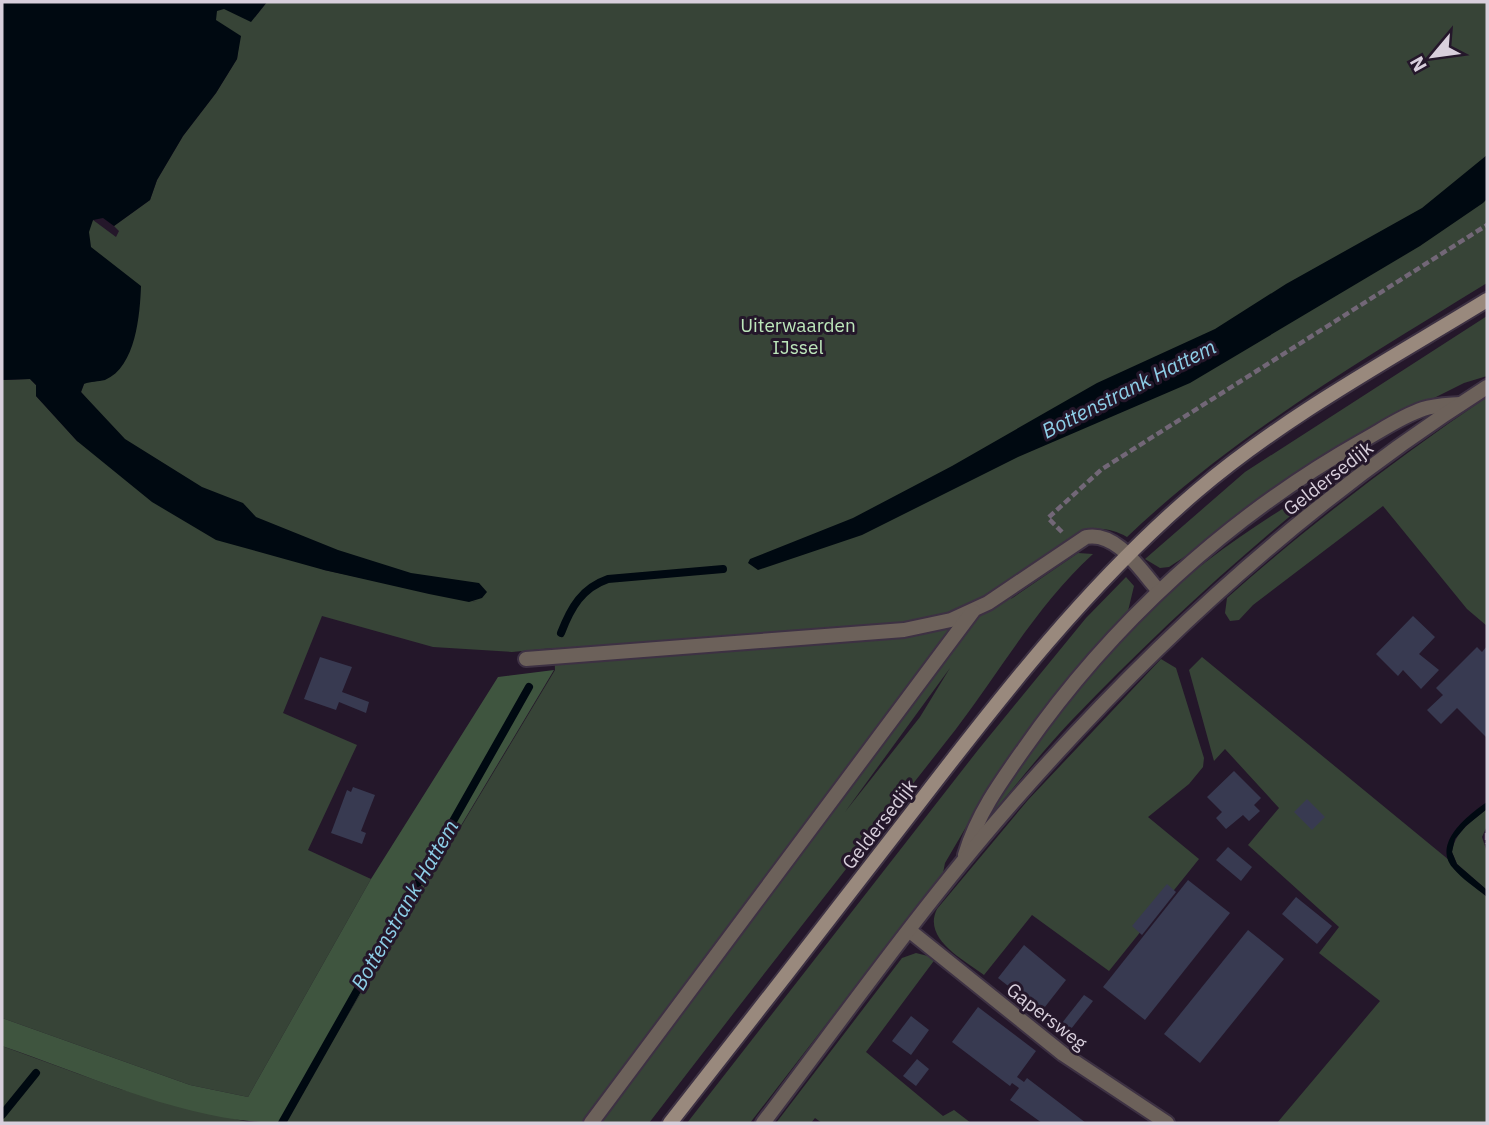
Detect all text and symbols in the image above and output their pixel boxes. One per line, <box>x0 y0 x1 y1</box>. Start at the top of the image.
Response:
north arrow <box>1398 21 1468 91</box>
text: N <box>1404 52 1432 76</box>
park label: Uiterwaarden IJssel <box>740 313 856 359</box>
water label: Bottenstrank Hattem <box>1037 332 1221 444</box>
street label: Geldersedijk <box>1278 435 1378 521</box>
street label: Geldersedijk <box>836 774 922 874</box>
water label: Bottenstrank Hattem <box>344 814 464 995</box>
street label: Gapersweg <box>1002 977 1092 1055</box>

